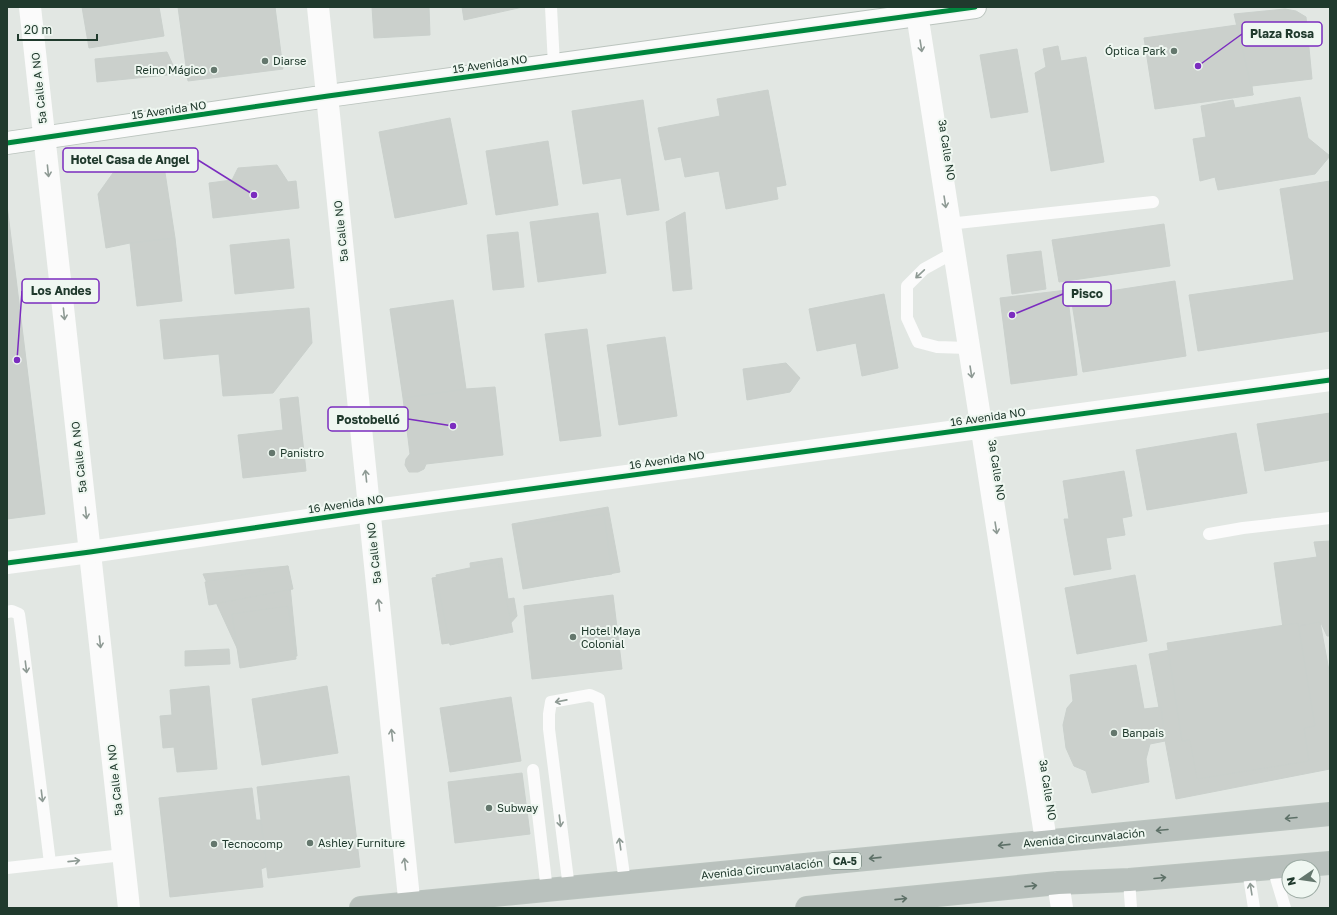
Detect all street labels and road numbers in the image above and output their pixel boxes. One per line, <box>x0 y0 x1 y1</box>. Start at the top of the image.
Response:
street label: 5a Calle A NO <box>28 52 49 124</box>
street label: 15 Avenida NO <box>452 52 528 75</box>
street label: 15 Avenida NO <box>131 98 207 121</box>
street label: 3a Calle NO <box>936 118 959 181</box>
street label: 5a Calle NO <box>331 200 350 262</box>
street label: 16 Avenida NO <box>950 405 1026 428</box>
street label: 5a Calle A NO <box>68 421 89 493</box>
street label: 3a Calle NO <box>986 438 1009 501</box>
street label: 16 Avenida NO <box>629 448 705 471</box>
street label: 16 Avenida NO <box>308 492 384 515</box>
street label: 5a Calle NO <box>364 522 383 584</box>
street label: 5a Calle A NO <box>104 744 125 816</box>
street label: 3a Calle NO <box>1037 758 1060 821</box>
street label: Avenida Circunvalación <box>1022 826 1145 849</box>
road number: CA-5 <box>829 853 861 869</box>
street label: Avenida Circunvalación <box>700 856 823 881</box>

